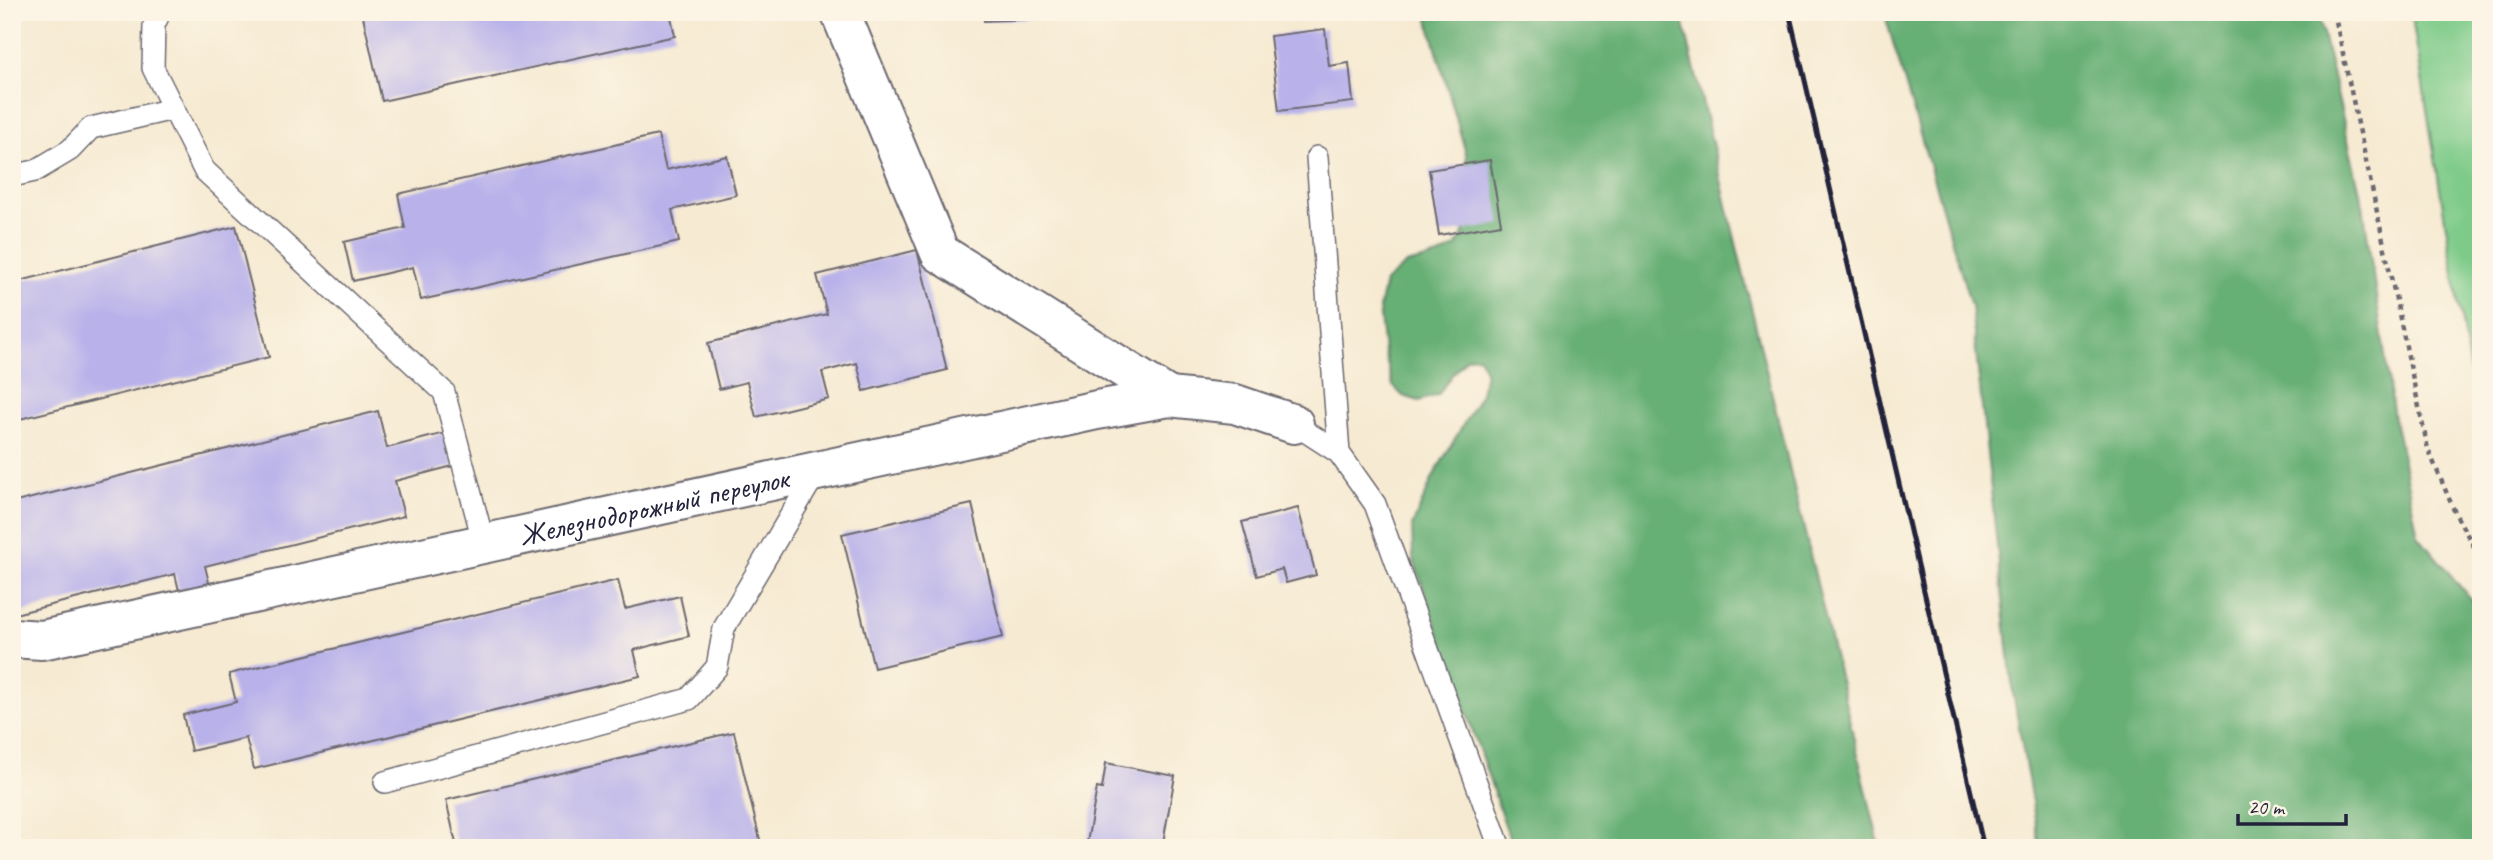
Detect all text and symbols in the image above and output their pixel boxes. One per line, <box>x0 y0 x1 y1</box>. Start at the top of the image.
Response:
street label: Железнодорожный переулок <box>515 458 795 555</box>
scale bar <box>2238 783 2346 827</box>
text: 20 m <box>2248 794 2286 820</box>

